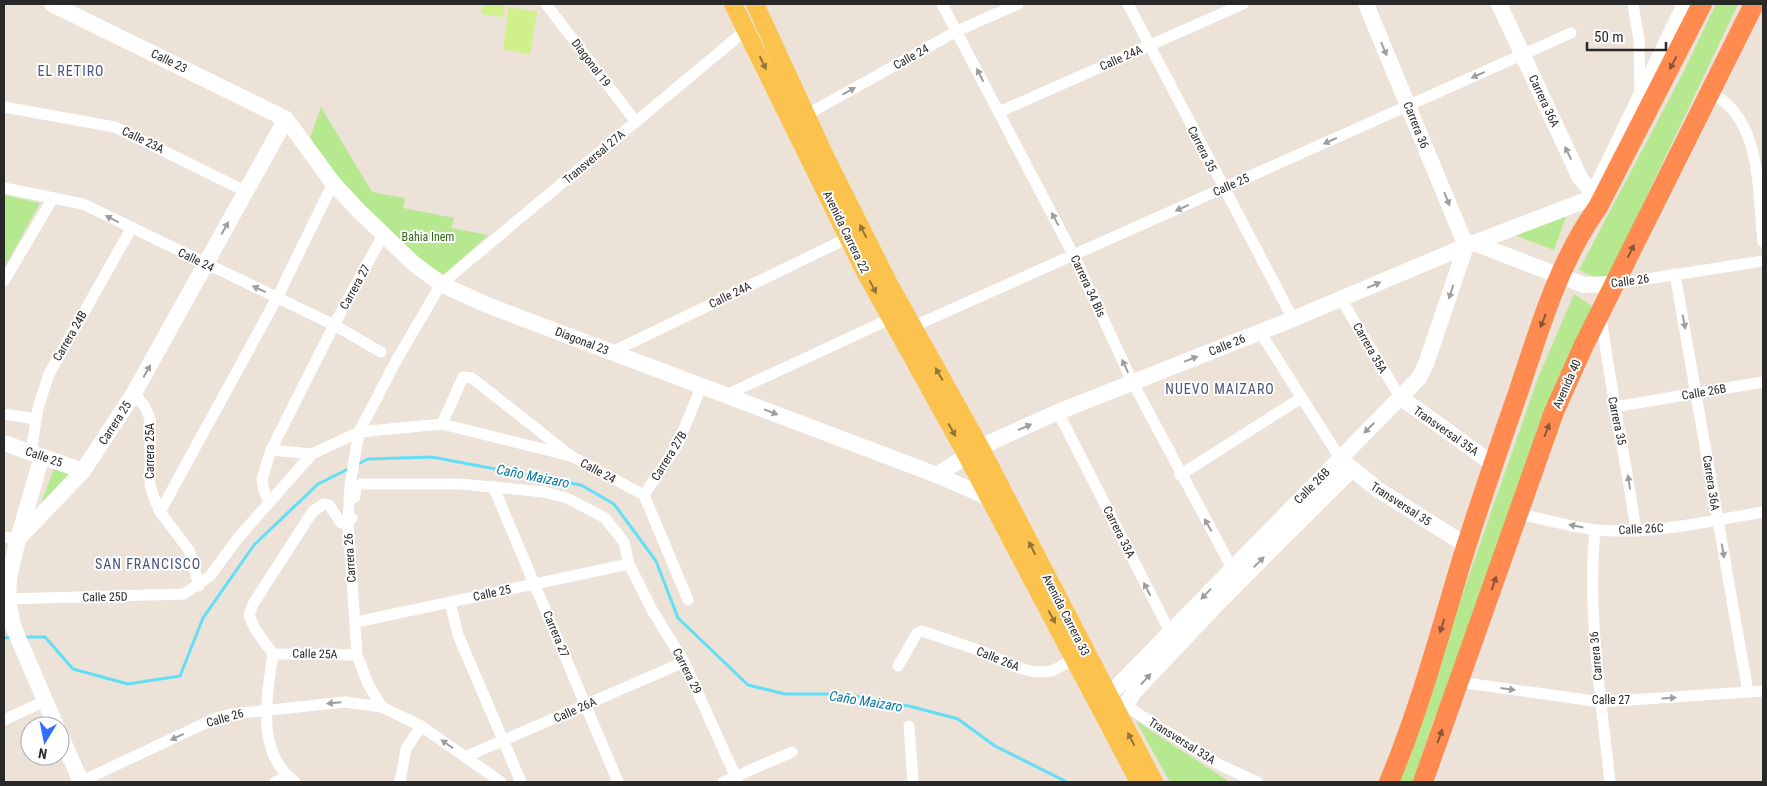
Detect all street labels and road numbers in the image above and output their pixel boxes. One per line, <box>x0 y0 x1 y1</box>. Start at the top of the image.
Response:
street label: Diagonal 19 <box>568 36 614 90</box>
street label: Calle 24 <box>891 42 931 72</box>
street label: Calle 24A <box>1097 42 1145 74</box>
street label: Calle 23 <box>149 46 189 76</box>
street label: Carrera 36A <box>1526 73 1562 129</box>
street label: Carrera 36 <box>1400 100 1432 150</box>
street label: Calle 23A <box>120 124 166 156</box>
street label: Carrera 35 <box>1185 124 1219 174</box>
street label: Transversal 27A <box>560 127 628 187</box>
street label: Calle 25 <box>1211 171 1251 199</box>
street label: Avenida Carrera 22 <box>820 189 872 275</box>
street label: Calle 24 <box>176 245 216 275</box>
street label: Carrera 34 Bis <box>1068 253 1108 319</box>
street label: Carrera 27 <box>337 262 373 312</box>
street label: Calle 26 <box>1610 271 1650 291</box>
street label: Calle 24A <box>707 279 753 311</box>
street label: Carrera 24B <box>50 308 90 364</box>
street label: Carrera 35A <box>1350 320 1390 376</box>
street label: Diagonal 23 <box>553 324 611 358</box>
street label: Calle 26 <box>1207 331 1247 359</box>
street label: Avenida 40 <box>1550 357 1584 411</box>
street label: Calle 26B <box>1681 381 1727 403</box>
street label: Carrera 35 <box>1605 396 1629 447</box>
street label: Carrera 25 <box>96 399 134 447</box>
street label: Transversal 35A <box>1411 403 1481 459</box>
street label: Carrera 25A <box>143 423 157 479</box>
street label: Carrera 27B <box>648 429 690 483</box>
street label: Calle 25 <box>24 444 64 470</box>
street label: Carrera 36A <box>1700 454 1722 512</box>
street label: Calle 24 <box>578 456 618 486</box>
street label: Calle 26B <box>1291 465 1333 507</box>
street label: Transversal 35 <box>1368 479 1434 529</box>
street label: Carrera 33A <box>1100 504 1138 560</box>
street label: Calle 26C <box>1618 521 1664 537</box>
street label: Carrera 26 <box>341 533 359 583</box>
street label: Avenida Carrera 33 <box>1039 572 1093 658</box>
street label: Calle 25 <box>472 582 512 604</box>
street label: Calle 25D <box>82 590 128 604</box>
street label: Carrera 27 <box>540 609 572 659</box>
street label: Carrera 36 <box>1587 631 1605 681</box>
street label: Calle 26A <box>974 644 1022 674</box>
street label: Carrera 29 <box>670 646 704 696</box>
street label: Calle 25A <box>292 647 338 661</box>
street label: Calle 27 <box>1592 693 1630 707</box>
street label: Calle 26A <box>551 694 599 726</box>
street label: Calle 26 <box>205 706 245 730</box>
street label: Transversal 33A <box>1146 715 1218 767</box>

